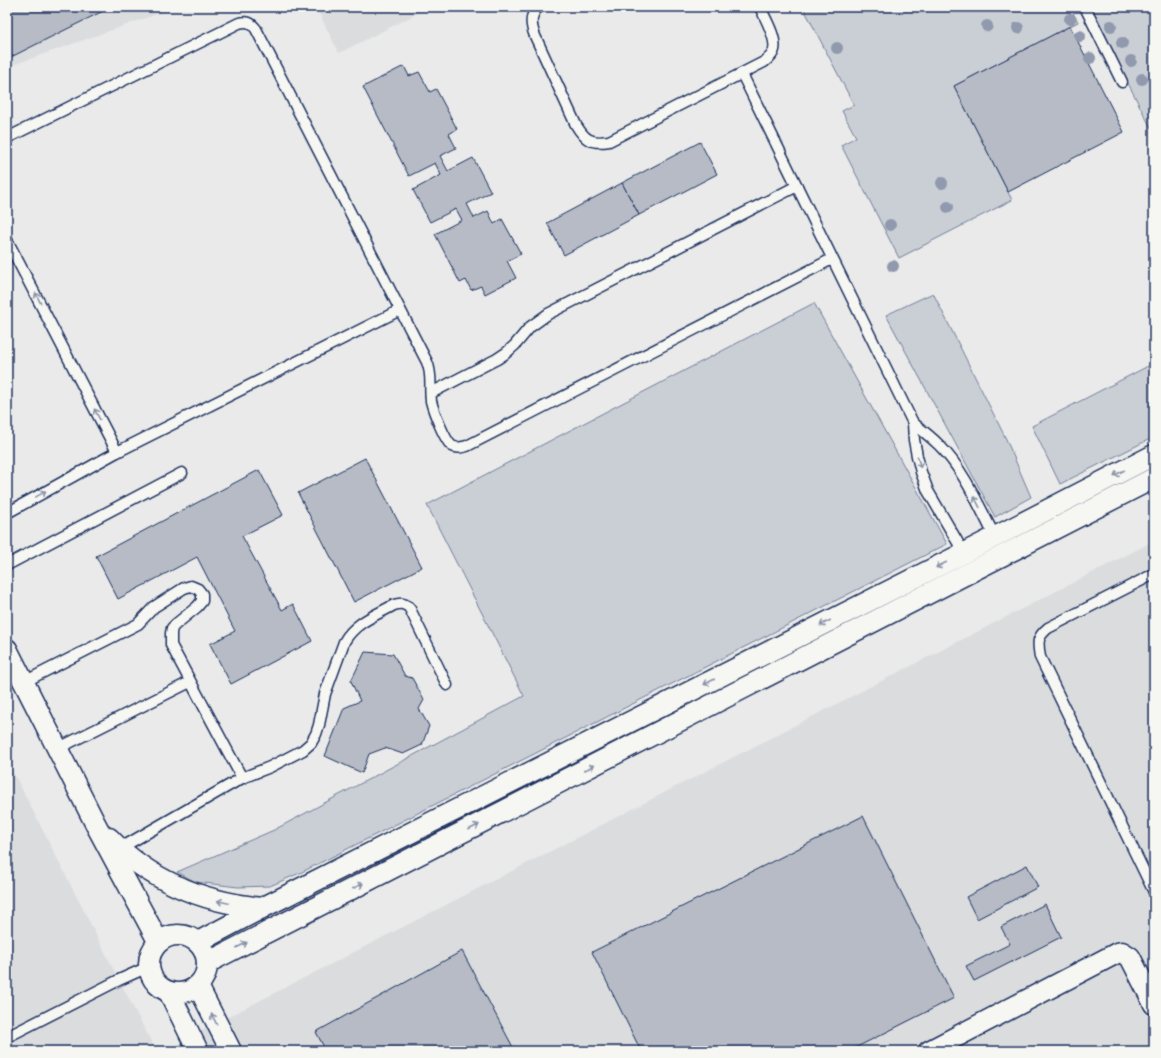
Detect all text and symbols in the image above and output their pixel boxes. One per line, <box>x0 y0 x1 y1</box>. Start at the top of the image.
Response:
one-way arrow <box>33 293 41 305</box>
one-way arrow <box>93 408 101 420</box>
one-way arrow <box>915 455 923 468</box>
one-way arrow <box>1113 470 1125 477</box>
one-way arrow <box>35 490 47 497</box>
one-way arrow <box>972 496 980 508</box>
one-way arrow <box>936 561 948 569</box>
one-way arrow <box>820 620 832 627</box>
one-way arrow <box>704 679 716 686</box>
one-way arrow <box>583 764 595 771</box>
one-way arrow <box>467 823 479 830</box>
one-way arrow <box>352 882 364 889</box>
one-way arrow <box>217 898 230 906</box>
one-way arrow <box>236 941 248 948</box>
one-way arrow <box>210 1013 217 1025</box>

